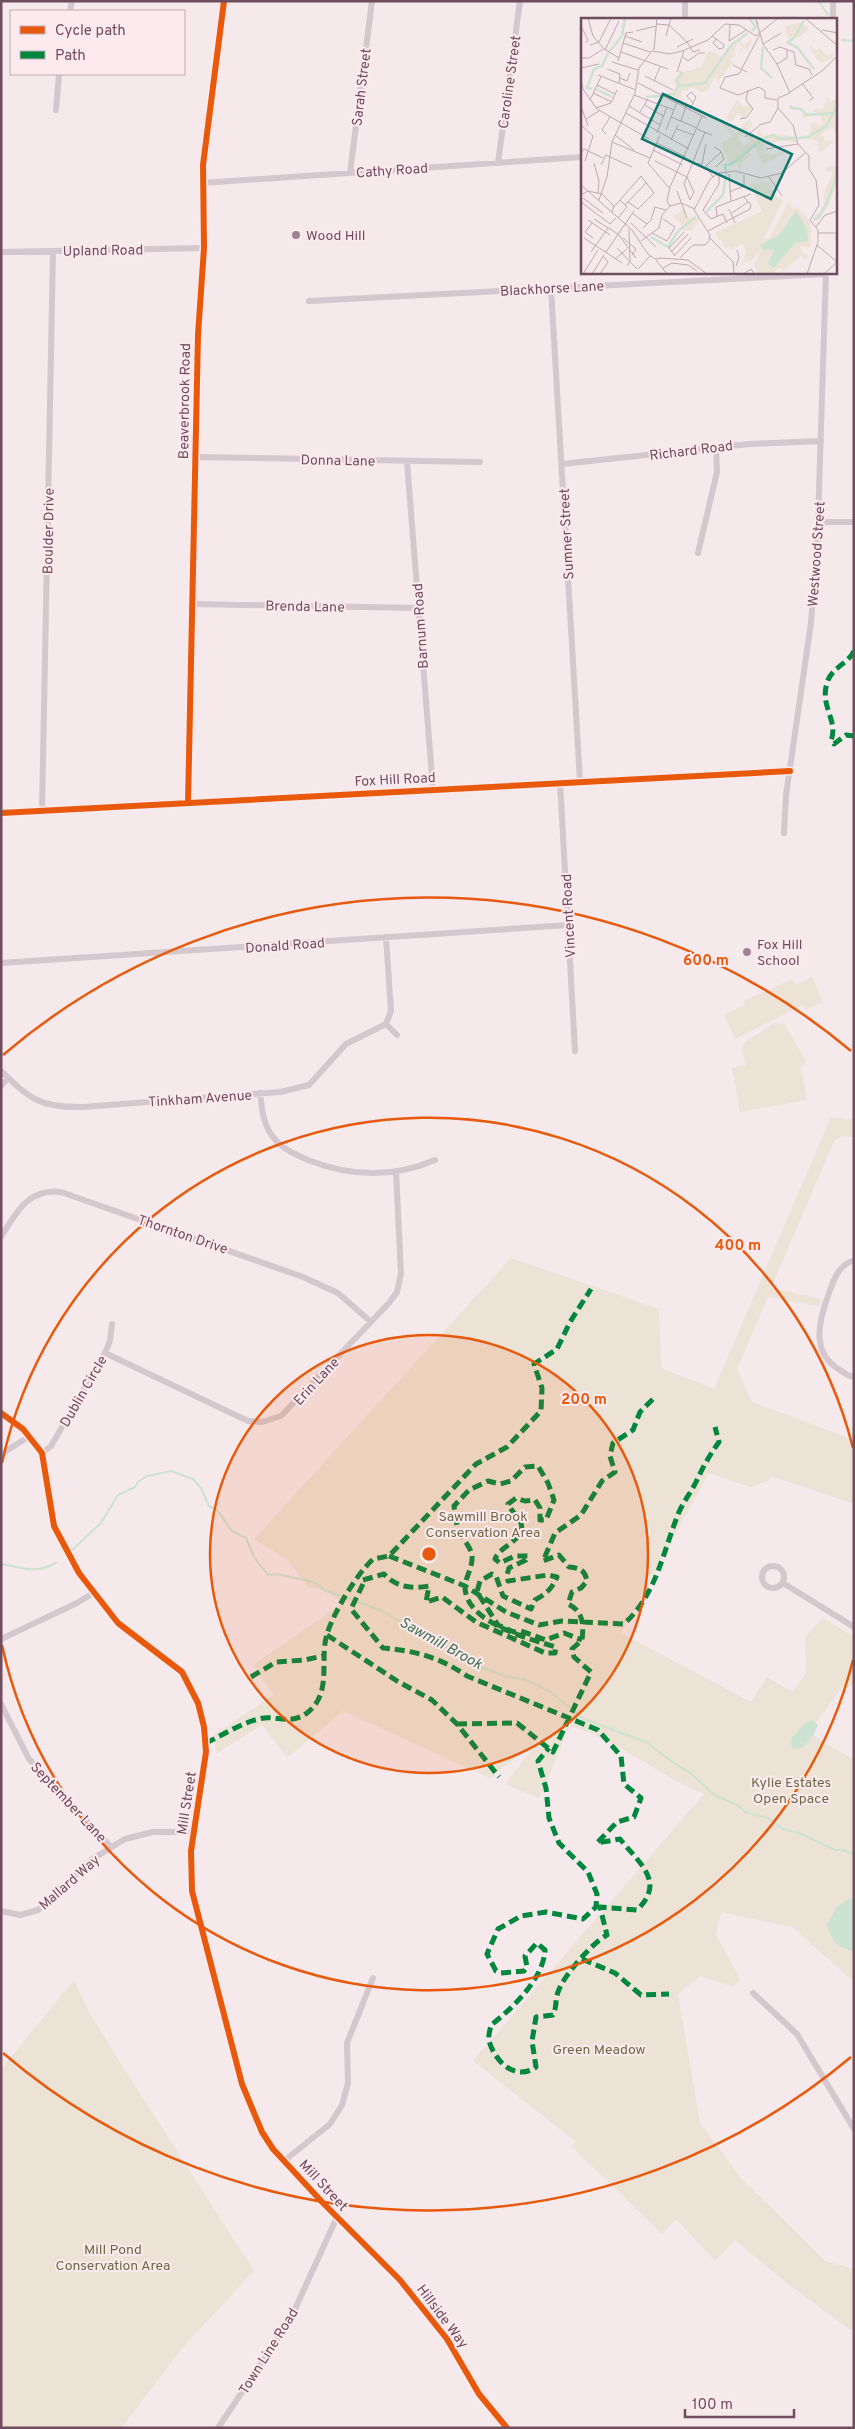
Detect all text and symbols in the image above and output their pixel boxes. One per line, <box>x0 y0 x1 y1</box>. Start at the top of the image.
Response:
legend <box>10 10 185 75</box>
inset map <box>581 18 838 274</box>
text: Cycle path <box>55 22 126 41</box>
street label: Caroline Street <box>496 34 525 130</box>
text: Path <box>55 47 86 66</box>
street label: Sarah Street <box>349 47 376 127</box>
street label: Cathy Road <box>356 160 429 182</box>
place label: Wood Hill <box>306 228 365 245</box>
marker: Wood Hill <box>290 229 302 241</box>
street label: Upland Road <box>63 242 143 261</box>
street label: Blackhorse Lane <box>500 278 605 301</box>
street label: Beaverbrook Road <box>176 343 195 459</box>
street label: Richard Road <box>648 438 734 465</box>
street label: Donna Lane <box>300 452 376 471</box>
street label: Boulder Drive <box>40 488 59 574</box>
street label: Sumner Street <box>557 488 578 580</box>
street label: Westwood Street <box>805 501 830 608</box>
street label: Barnum Road <box>410 583 433 669</box>
street label: Brenda Lane <box>265 598 345 617</box>
street label: Fox Hill Road <box>354 770 436 791</box>
street label: Vincent Road <box>559 873 580 958</box>
street label: Donald Road <box>245 935 325 958</box>
place label: Fox Hill School <box>757 937 803 970</box>
marker: Fox Hill School <box>741 946 753 958</box>
text: 600 m <box>683 952 729 971</box>
street label: Tinkham Avenue <box>148 1087 253 1112</box>
street label: Thornton Drive <box>135 1212 230 1259</box>
text: 400 m <box>715 1237 761 1256</box>
street label: Dublin Circle <box>57 1353 112 1430</box>
street label: Erin Lane <box>291 1354 344 1410</box>
text: 200 m <box>561 1391 607 1410</box>
park label: Sawmill Brook Conservation Area <box>426 1509 540 1542</box>
centre of rings <box>420 1545 438 1563</box>
water label: Sawmill Brook <box>396 1614 485 1675</box>
street label: September Lane <box>26 1759 110 1847</box>
street label: Mill Street <box>174 1770 201 1836</box>
park label: Kylie Estates Open Space <box>751 1775 831 1808</box>
street label: Mallard Way <box>36 1852 104 1914</box>
park label: Green Meadow <box>552 2042 646 2059</box>
street label: Mill Street <box>295 2157 351 2215</box>
park label: Mill Pond Conservation Area <box>56 2242 170 2275</box>
street label: Hillside Way <box>412 2282 471 2352</box>
street label: Town Line Road <box>236 2306 303 2398</box>
scale bar <box>685 2386 794 2418</box>
text: 100 m <box>692 2396 733 2415</box>

